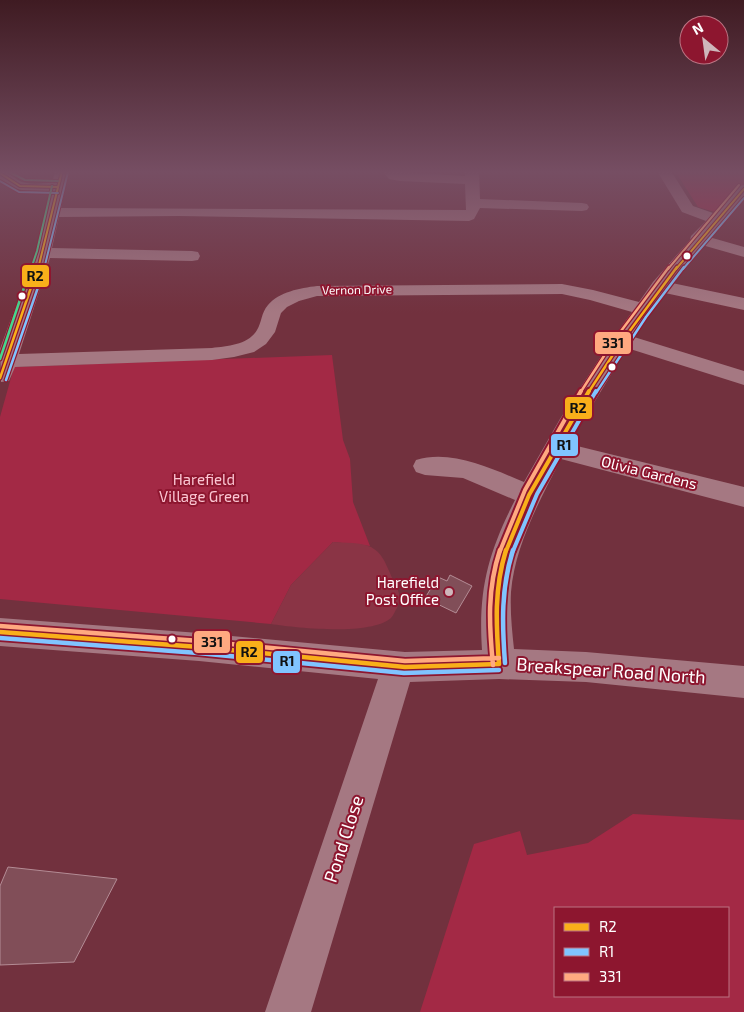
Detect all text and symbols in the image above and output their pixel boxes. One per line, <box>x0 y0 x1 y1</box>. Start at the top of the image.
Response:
north arrow <box>679 15 729 65</box>
text: N <box>689 18 706 38</box>
unlabelled marker <box>682 251 692 261</box>
line badge: R2 <box>21 264 50 288</box>
text: R2 <box>26 267 44 284</box>
street label: Vernon Drive <box>322 281 392 297</box>
unlabelled marker <box>17 291 27 301</box>
line badge: 331 <box>594 331 632 355</box>
text: 331 <box>602 334 624 351</box>
unlabelled marker <box>607 362 617 372</box>
line badge: R2 <box>564 396 593 420</box>
text: R2 <box>569 399 587 416</box>
line badge: R1 <box>550 433 579 457</box>
text: R1 <box>556 436 572 453</box>
street label: Olivia Gardens <box>600 451 699 493</box>
park label: Harefield Village Green <box>159 470 249 505</box>
place label: Harefield Post Office <box>366 573 439 608</box>
marker: Harefield Post Office <box>443 586 455 598</box>
line badge: 331 <box>193 630 231 654</box>
text: 331 <box>201 633 223 650</box>
unlabelled marker <box>167 634 177 644</box>
line badge: R2 <box>235 640 264 664</box>
text: R2 <box>240 643 258 660</box>
line badge: R1 <box>272 650 301 674</box>
text: R1 <box>279 652 295 669</box>
street label: Breakspear Road North <box>516 652 706 688</box>
street label: Pond Close <box>319 792 367 885</box>
legend <box>554 907 729 997</box>
text: R2 <box>599 917 617 935</box>
text: R1 <box>599 942 614 960</box>
text: 331 <box>599 967 622 985</box>

